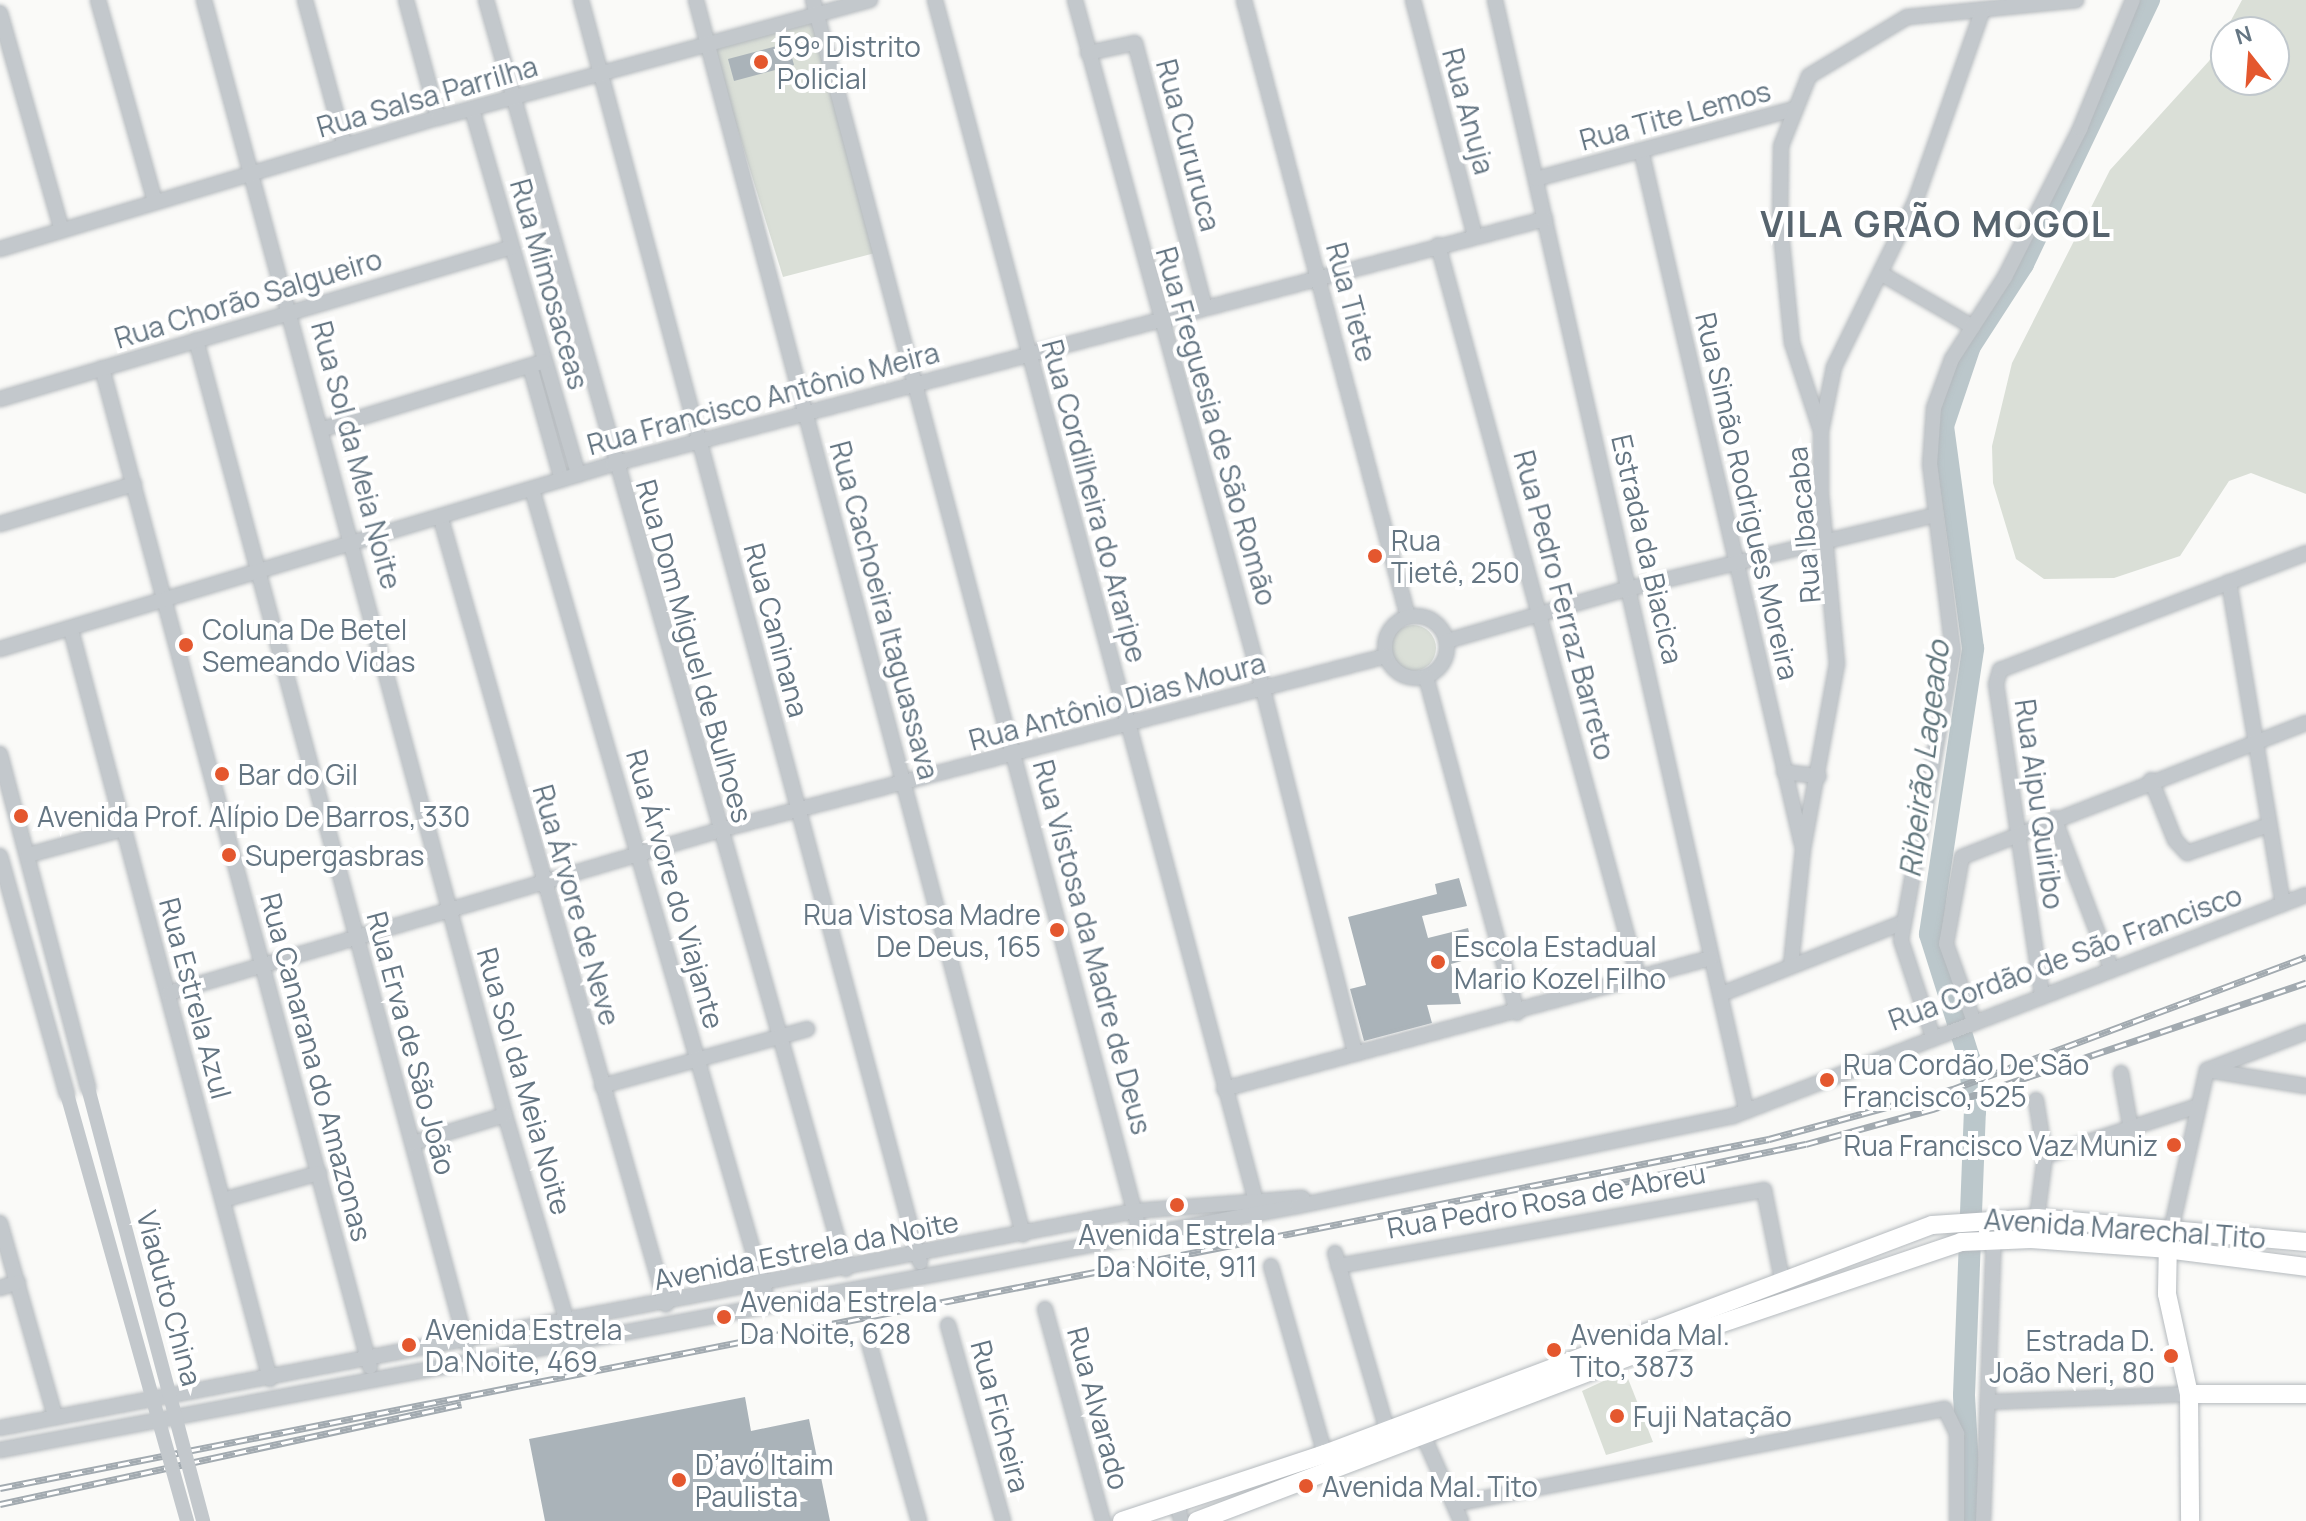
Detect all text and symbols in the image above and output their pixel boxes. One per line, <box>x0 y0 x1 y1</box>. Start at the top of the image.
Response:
north arrow <box>2210 16 2290 96</box>
text: N <box>2232 18 2255 52</box>
place label: 59º Distrito Policial <box>777 29 921 95</box>
street label: Rua Anuja <box>1436 44 1502 178</box>
street label: Rua Salsa Parrilha <box>313 48 541 144</box>
marker: 59º Distrito Policial <box>752 53 770 71</box>
street label: Rua Cururuca <box>1150 55 1228 235</box>
street label: Rua Tite Lemos <box>1576 73 1774 157</box>
street label: Rua Mimosaceas <box>504 175 596 393</box>
district label: VILA GRÃO MOGOL <box>1760 202 2112 246</box>
street label: Rua Tiete <box>1320 239 1384 365</box>
street label: Rua Chorão Salgueiro <box>110 241 386 355</box>
street label: Rua Freguesia de São Romão <box>1150 243 1284 609</box>
street label: Rua Simão Rodrigues Moreira <box>1689 309 1807 683</box>
street label: Rua Sol da Meia Noite <box>305 317 409 593</box>
street label: Rua Francisco Antônio Meira <box>583 335 943 461</box>
street label: Rua Cordilheira do Araripe <box>1036 336 1154 666</box>
street label: Estrada da Biacica <box>1605 431 1691 667</box>
street label: Rua Cachoeira Itaguassava <box>824 437 946 783</box>
street label: Rua Ibacaba <box>1779 445 1827 605</box>
street label: Rua Pedro Ferraz Barreto <box>1507 447 1623 763</box>
street label: Rua Dom Miguel de Bulhoes <box>630 476 760 826</box>
place label: Rua Tietê, 250 <box>1391 523 1520 589</box>
street label: Rua Caninana <box>738 539 816 721</box>
marker: Rua Tietê, 250 <box>1366 547 1384 565</box>
place label: Coluna De Betel Semeando Vidas <box>202 612 416 678</box>
marker: Coluna De Betel Semeando Vidas <box>177 636 195 654</box>
water label: Ribeirão Lageado <box>1892 639 1956 879</box>
street label: Rua Antônio Dias Moura <box>965 645 1269 757</box>
street label: Rua Aipu Quiribo <box>2009 697 2071 911</box>
street label: Rua Árvore do Viajante <box>620 746 732 1032</box>
street label: Rua Vistosa da Madre de Deus <box>1027 756 1159 1138</box>
place label: Bar do Gil <box>238 757 358 791</box>
marker: Bar do Gil <box>213 765 231 783</box>
street label: Rua Árvore de Neve <box>527 781 627 1029</box>
place label: Avenida Prof. Alípio De Barros, 330 <box>37 799 470 833</box>
marker: Avenida Prof. Alípio De Barros, 330 <box>12 807 30 825</box>
place label: Supergasbras <box>245 838 425 872</box>
marker: Supergasbras <box>220 846 238 864</box>
street label: Rua Cordão de São Francisco <box>1884 877 2246 1037</box>
street label: Rua Canarana do Amazonas <box>254 889 380 1245</box>
street label: Rua Estrela Azul <box>153 894 239 1102</box>
place label: Rua Vistosa Madre De Deus, 165 <box>803 897 1041 963</box>
street label: Rua Erva de São João <box>361 908 463 1178</box>
marker: Rua Vistosa Madre De Deus, 165 <box>1048 921 1066 939</box>
place label: Escola Estadual Mario Kozel Filho <box>1454 929 1666 995</box>
street label: Rua Sol da Meia Noite <box>471 944 579 1218</box>
marker: Escola Estadual Mario Kozel Filho <box>1429 953 1447 971</box>
place label: Rua Cordão De São Francisco, 525 <box>1843 1047 2089 1113</box>
marker: Rua Cordão De São Francisco, 525 <box>1818 1071 1836 1089</box>
place label: Rua Francisco Vaz Muniz <box>1843 1128 2158 1162</box>
marker: Rua Francisco Vaz Muniz <box>2165 1136 2183 1154</box>
street label: Rua Pedro Rosa de Abreu <box>1384 1155 1708 1245</box>
marker: Avenida Estrela Da Noite, 911 <box>1168 1196 1186 1214</box>
street label: Avenida Marechal Tito <box>1983 1201 2267 1255</box>
street label: Avenida Estrela da Noite <box>651 1204 961 1296</box>
street label: Viaduto China <box>130 1207 210 1389</box>
place label: Avenida Estrela Da Noite, 911 <box>1078 1217 1276 1283</box>
place label: Avenida Estrela Da Noite, 628 <box>740 1284 937 1350</box>
marker: Avenida Estrela Da Noite, 628 <box>715 1308 733 1326</box>
place label: Avenida Estrela Da Noite, 469 <box>425 1312 622 1378</box>
place label: Avenida Mal. Tito, 3873 <box>1570 1317 1730 1383</box>
street label: Rua Alvarado <box>1061 1323 1137 1493</box>
place label: Estrada D. João Neri, 80 <box>1989 1323 2155 1389</box>
marker: Avenida Estrela Da Noite, 469 <box>400 1336 418 1354</box>
street label: Rua Ficheira <box>965 1336 1037 1496</box>
marker: Avenida Mal. Tito, 3873 <box>1545 1341 1563 1359</box>
marker: Estrada D. João Neri, 80 <box>2162 1347 2180 1365</box>
place label: Fuji Natação <box>1633 1399 1792 1433</box>
marker: Fuji Natação <box>1608 1407 1626 1425</box>
place label: D’avó Itaim Paulista <box>695 1447 834 1513</box>
place label: Avenida Mal. Tito <box>1322 1469 1538 1503</box>
marker: D’avó Itaim Paulista <box>670 1471 688 1489</box>
marker: Avenida Mal. Tito <box>1297 1477 1315 1495</box>

